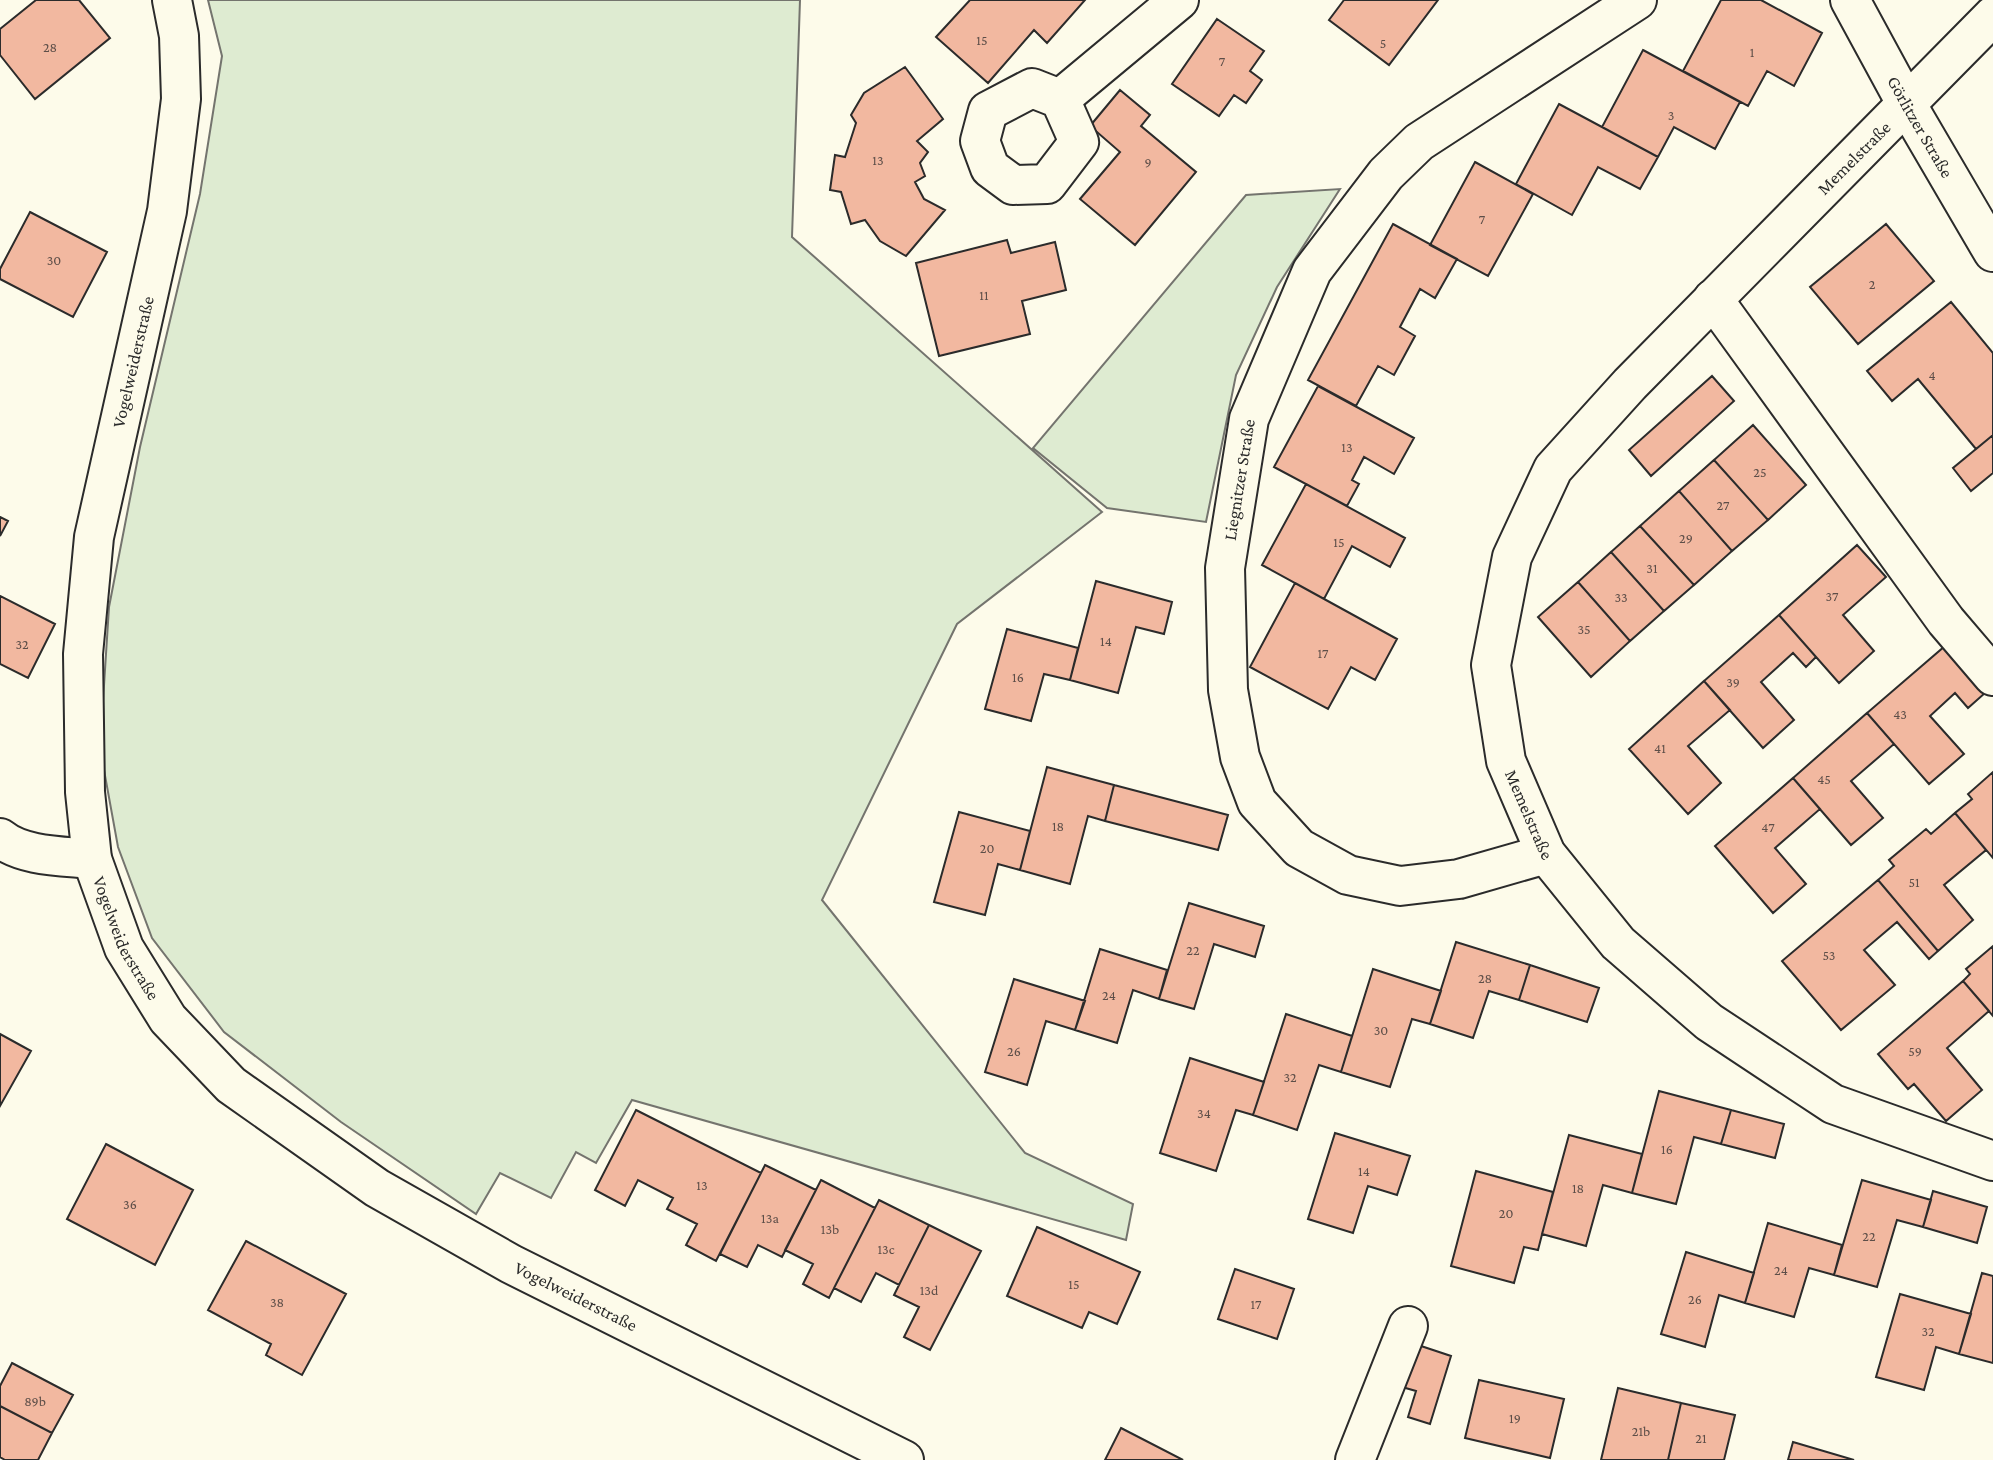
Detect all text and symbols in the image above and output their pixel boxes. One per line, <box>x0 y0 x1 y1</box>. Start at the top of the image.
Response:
house number: 15 <box>976 32 988 48</box>
house number: 5 <box>1380 35 1386 51</box>
house number: 28 <box>43 39 57 55</box>
house number: 1 <box>1750 44 1755 60</box>
house number: 7 <box>1219 53 1226 69</box>
street label: Görlitzer Straße <box>1883 73 1957 181</box>
house number: 3 <box>1668 107 1674 123</box>
street label: Memelstraße <box>1813 117 1895 199</box>
house number: 13 <box>872 152 884 168</box>
house number: 9 <box>1144 154 1152 170</box>
house number: 7 <box>1479 211 1486 227</box>
house number: 30 <box>47 252 61 268</box>
house number: 2 <box>1869 276 1876 292</box>
house number: 11 <box>979 287 989 303</box>
street label: Vogelweiderstraße <box>108 294 158 430</box>
house number: 4 <box>1928 367 1936 383</box>
street label: Liegnitzer Straße <box>1220 417 1259 542</box>
house number: 13 <box>1341 439 1353 455</box>
house number: 25 <box>1753 464 1767 480</box>
house number: 27 <box>1717 497 1730 513</box>
house number: 29 <box>1679 530 1693 546</box>
house number: 15 <box>1333 534 1345 550</box>
house number: 31 <box>1646 560 1658 576</box>
house number: 37 <box>1826 588 1839 604</box>
house number: 33 <box>1614 589 1628 605</box>
house number: 35 <box>1577 621 1591 637</box>
house number: 14 <box>1100 633 1112 649</box>
house number: 32 <box>15 636 29 652</box>
house number: 17 <box>1317 645 1329 661</box>
house number: 16 <box>1012 669 1024 685</box>
house number: 39 <box>1726 674 1740 690</box>
house number: 43 <box>1893 706 1907 722</box>
house number: 41 <box>1654 740 1666 756</box>
street label: Memelstraße <box>1501 767 1557 864</box>
house number: 45 <box>1817 771 1831 787</box>
house number: 18 <box>1052 818 1064 834</box>
house number: 47 <box>1761 819 1775 835</box>
house number: 20 <box>980 840 994 856</box>
street label: Vogelweiderstraße <box>89 874 164 1004</box>
house number: 51 <box>1908 874 1920 890</box>
house number: 22 <box>1186 942 1200 958</box>
house number: 53 <box>1822 947 1836 963</box>
house number: 28 <box>1478 970 1492 986</box>
house number: 24 <box>1102 987 1116 1003</box>
house number: 30 <box>1374 1022 1388 1038</box>
house number: 26 <box>1007 1043 1021 1059</box>
house number: 59 <box>1908 1043 1922 1059</box>
house number: 32 <box>1283 1069 1297 1085</box>
house number: 34 <box>1197 1105 1211 1121</box>
house number: 16 <box>1661 1141 1673 1157</box>
house number: 14 <box>1358 1163 1370 1179</box>
house number: 13 <box>696 1177 708 1193</box>
house number: 18 <box>1572 1180 1584 1196</box>
house number: 36 <box>123 1196 137 1212</box>
house number: 20 <box>1499 1205 1513 1221</box>
house number: 13a <box>761 1210 779 1226</box>
house number: 13b <box>821 1221 839 1237</box>
house number: 22 <box>1862 1228 1876 1244</box>
house number: 13c <box>877 1241 895 1257</box>
street label: Vogelweiderstraße <box>511 1257 640 1335</box>
house number: 24 <box>1774 1262 1788 1278</box>
house number: 15 <box>1068 1276 1080 1292</box>
house number: 13d <box>920 1282 939 1298</box>
house number: 26 <box>1688 1291 1702 1307</box>
house number: 38 <box>270 1294 284 1310</box>
house number: 17 <box>1250 1296 1262 1312</box>
house number: 32 <box>1921 1323 1935 1339</box>
house number: 89b <box>24 1393 46 1409</box>
house number: 19 <box>1509 1410 1521 1426</box>
house number: 21b <box>1632 1423 1650 1439</box>
house number: 21 <box>1695 1430 1707 1446</box>

